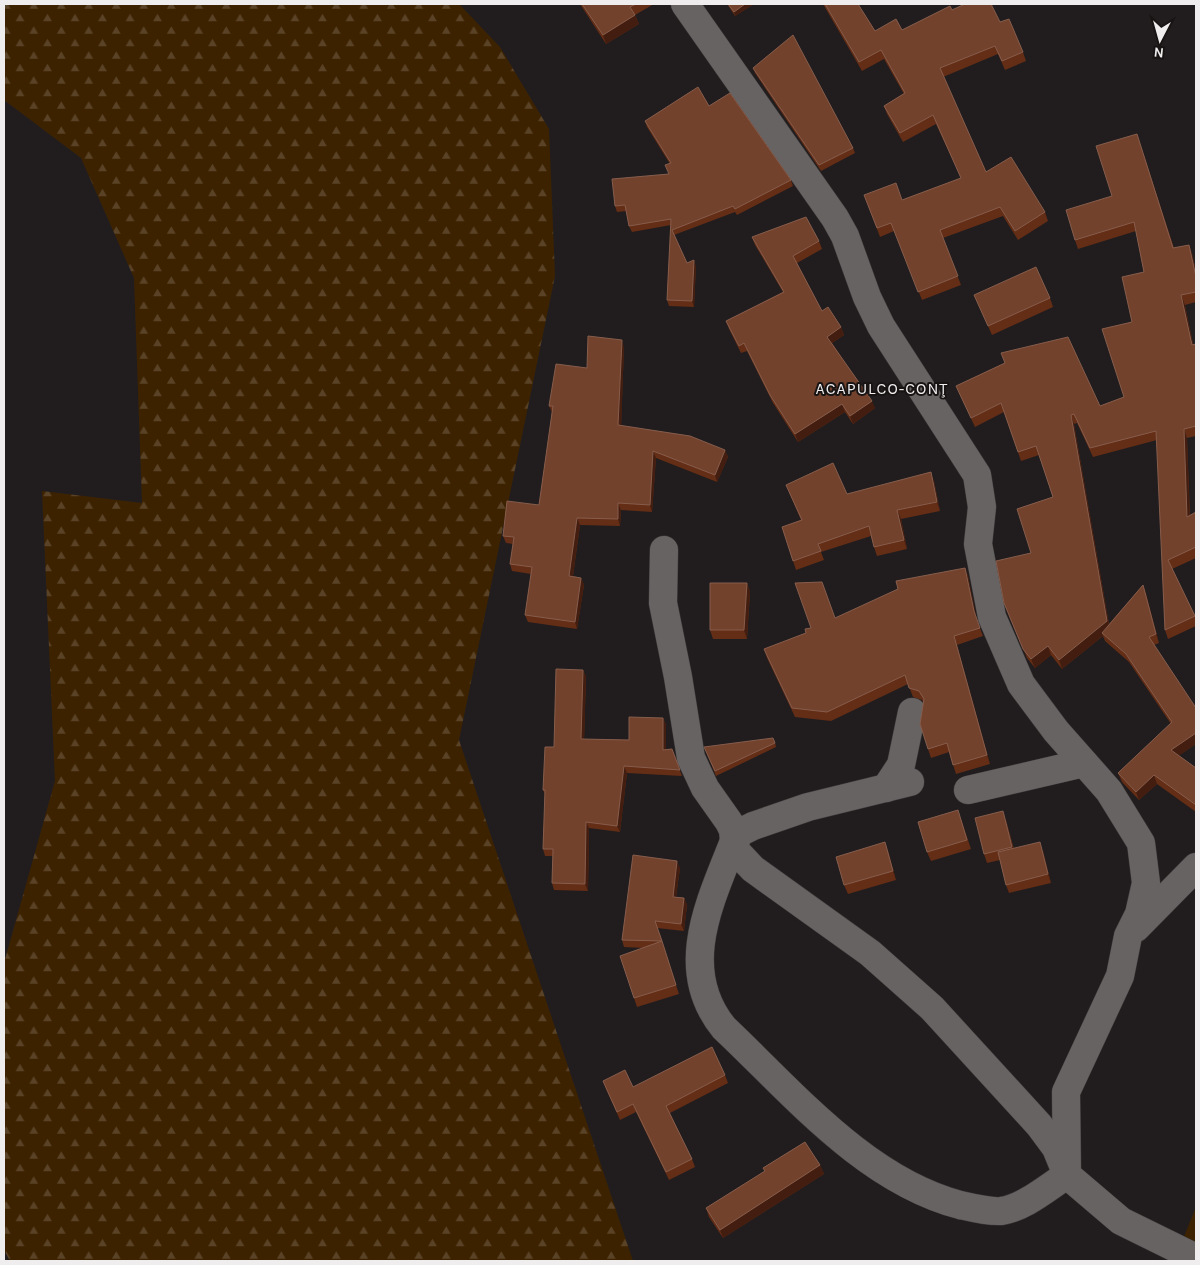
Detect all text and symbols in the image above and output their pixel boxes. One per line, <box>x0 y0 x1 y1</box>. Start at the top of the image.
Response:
north arrow <box>1135 15 1185 65</box>
text: N <box>1153 43 1165 61</box>
district label: ACAPULCO-CONŢ <box>816 379 948 398</box>

